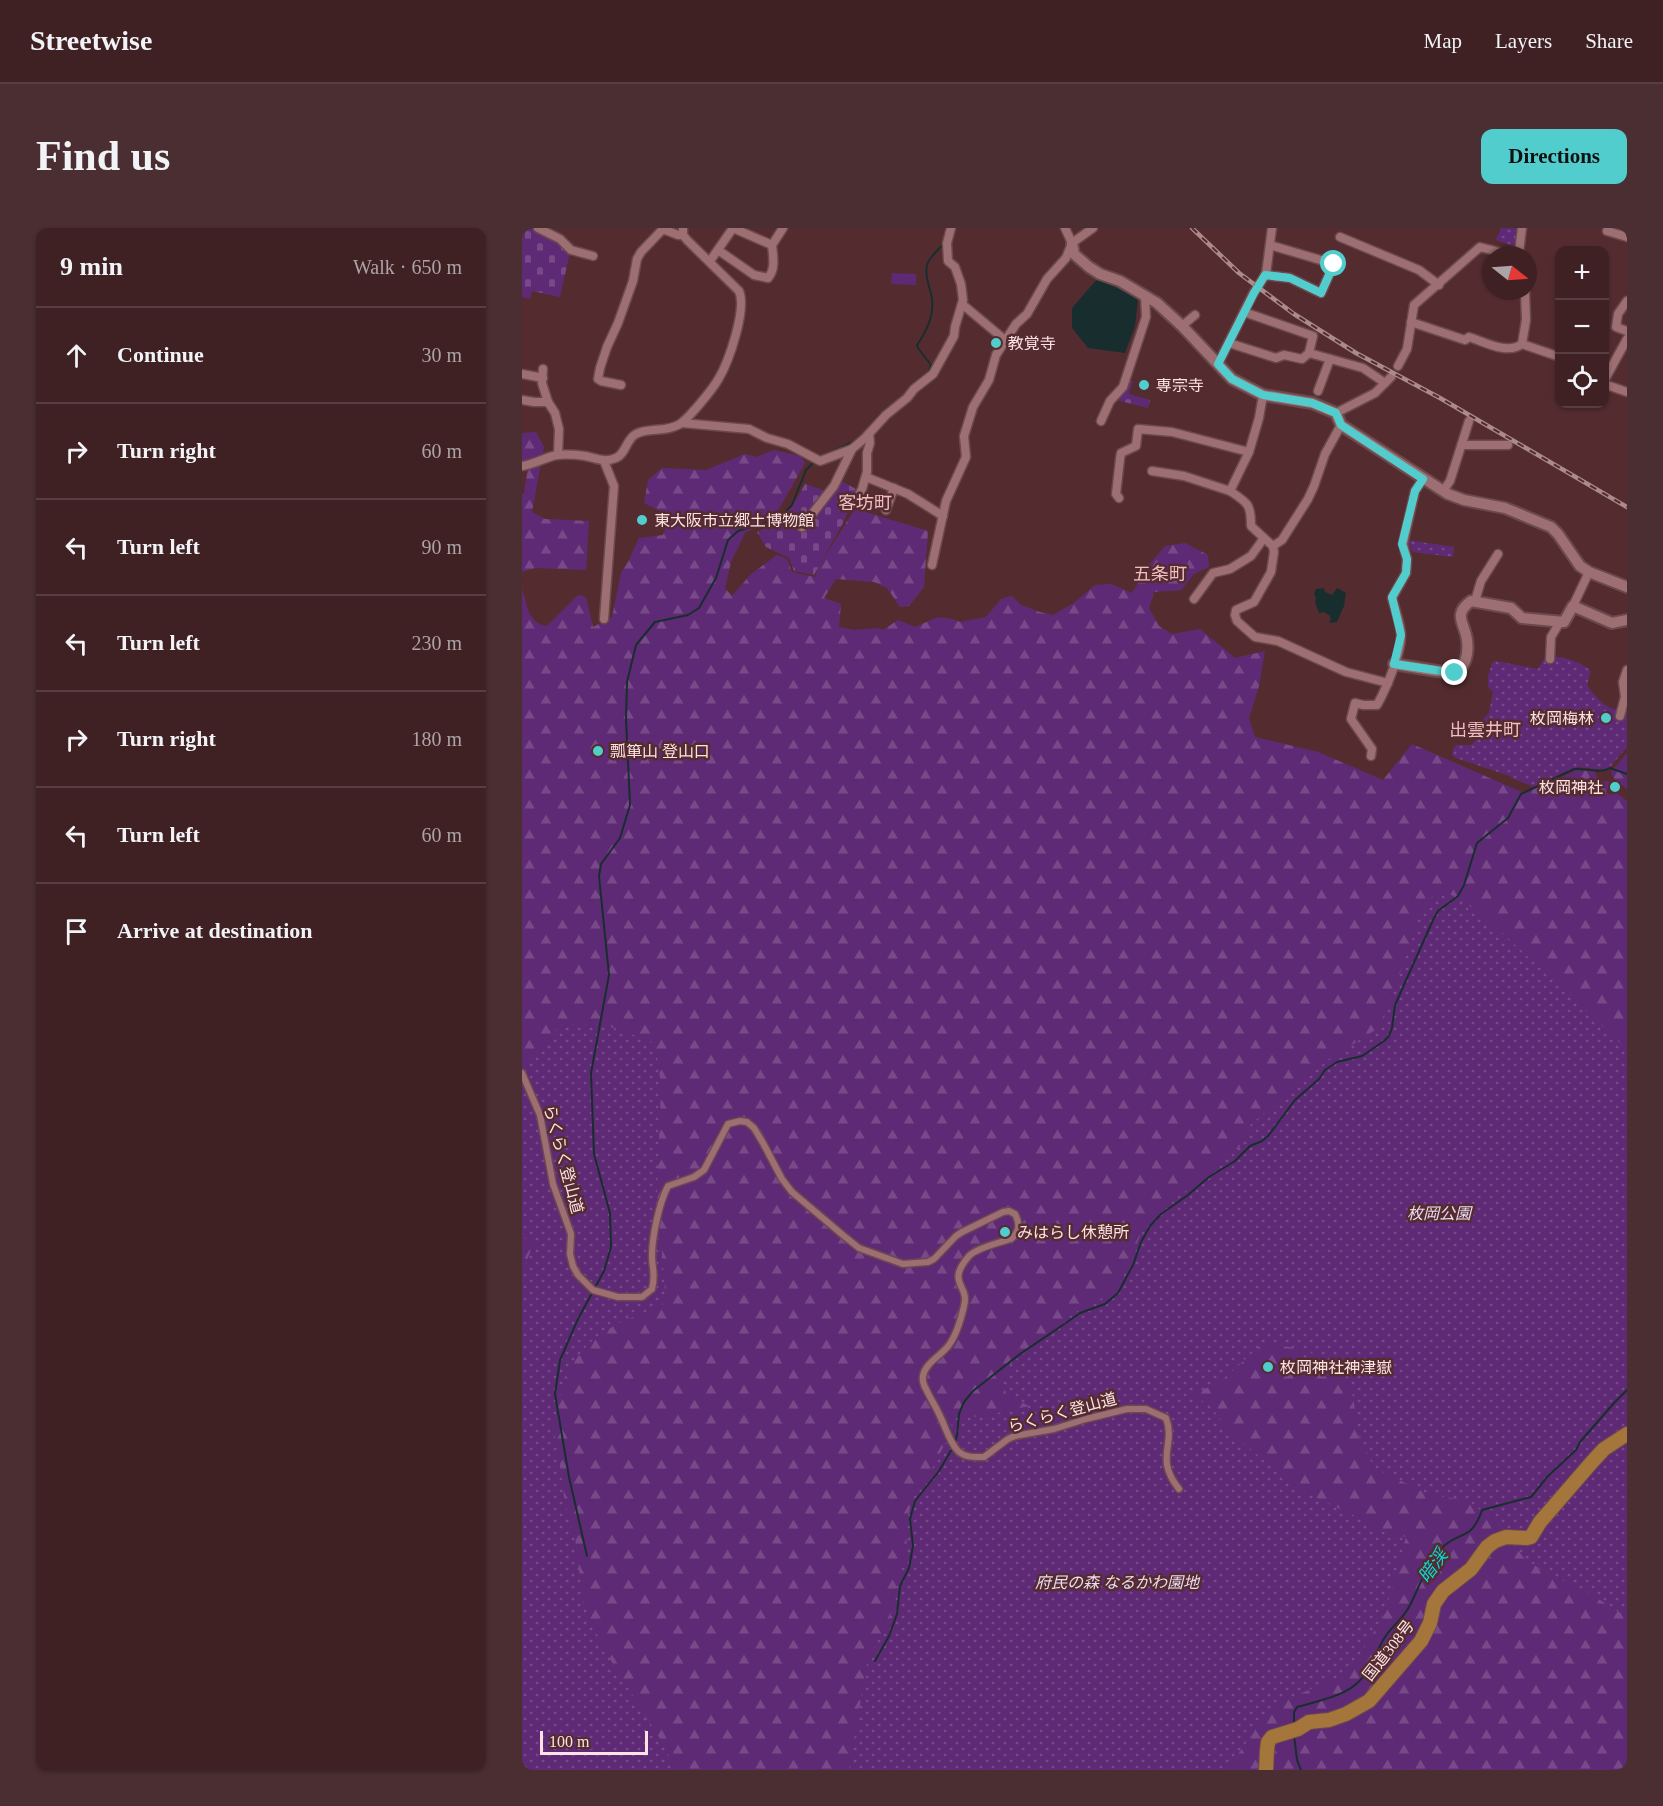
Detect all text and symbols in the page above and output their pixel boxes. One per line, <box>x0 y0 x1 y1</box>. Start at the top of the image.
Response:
text: Streetwise <box>30 25 152 56</box>
text: Map <box>1424 29 1462 53</box>
text: Layers <box>1495 29 1552 53</box>
text: Share <box>1585 29 1633 53</box>
button: Directions <box>1481 129 1627 184</box>
text: Find us <box>36 133 170 179</box>
north arrow <box>1483 246 1537 300</box>
map controls <box>1555 246 1609 408</box>
button: + <box>1555 246 1609 300</box>
route start <box>1320 250 1346 276</box>
text: 9 min <box>60 252 123 281</box>
text: Walk · 650 m <box>353 256 462 278</box>
button: − <box>1555 300 1609 354</box>
place label: 教覚寺 <box>1008 335 1056 352</box>
marker: 教覚寺 <box>989 336 1003 350</box>
icon: ahead <box>60 339 93 372</box>
text: Continue <box>117 342 204 367</box>
text: 30 m <box>421 344 462 366</box>
button: locate <box>1555 354 1609 408</box>
place label: 専宗寺 <box>1156 377 1204 394</box>
marker: 専宗寺 <box>1137 378 1151 392</box>
icon: right <box>60 435 93 468</box>
text: Turn right <box>117 438 216 463</box>
text: 60 m <box>421 440 462 462</box>
district label: 客坊町 <box>838 493 892 513</box>
place label: 東大阪市立郷土博物館 <box>654 512 814 529</box>
marker: 東大阪市立郷土博物館 <box>635 513 649 527</box>
icon: left <box>60 531 93 564</box>
text: Turn left <box>117 534 200 559</box>
text: 90 m <box>421 536 462 558</box>
district label: 五条町 <box>1133 564 1187 584</box>
icon: left <box>60 627 93 660</box>
text: Turn left <box>117 630 200 655</box>
text: 230 m <box>411 632 462 654</box>
route end <box>1441 659 1467 685</box>
place label: 枚岡梅林 <box>1530 710 1594 727</box>
marker: 枚岡梅林 <box>1599 711 1613 725</box>
district label: 出雲井町 <box>1449 720 1521 740</box>
icon: right <box>60 723 93 756</box>
text: Turn right <box>117 726 216 751</box>
text: 180 m <box>411 728 462 750</box>
place label: 瓢箪山 登山口 <box>610 743 710 760</box>
marker: 瓢箪山 登山口 <box>591 744 605 758</box>
place label: 枚岡神社 <box>1539 779 1603 796</box>
marker: 枚岡神社 <box>1608 780 1622 794</box>
icon: left <box>60 819 93 852</box>
text: Turn left <box>117 822 200 847</box>
text: 60 m <box>421 824 462 846</box>
icon: arrive <box>60 915 93 948</box>
text: Arrive at destination <box>117 918 313 943</box>
street label: らくらく登山道 <box>541 1103 586 1215</box>
park label: 枚岡公園 <box>1407 1205 1473 1222</box>
place label: みはらし休憩所 <box>1017 1223 1129 1241</box>
marker: みはらし休憩所 <box>998 1225 1012 1239</box>
place label: 枚岡神社神津嶽 <box>1280 1359 1392 1376</box>
marker: 枚岡神社神津嶽 <box>1261 1360 1275 1374</box>
street label: らくらく登山道 <box>1006 1390 1118 1435</box>
water label: 暗渓 <box>1414 1544 1453 1586</box>
park label: 府民の森 なるかわ園地 <box>1035 1574 1201 1591</box>
street label: 国道308号 <box>1360 1617 1417 1684</box>
scale bar <box>540 1728 648 1756</box>
text: 100 m <box>549 1733 589 1750</box>

